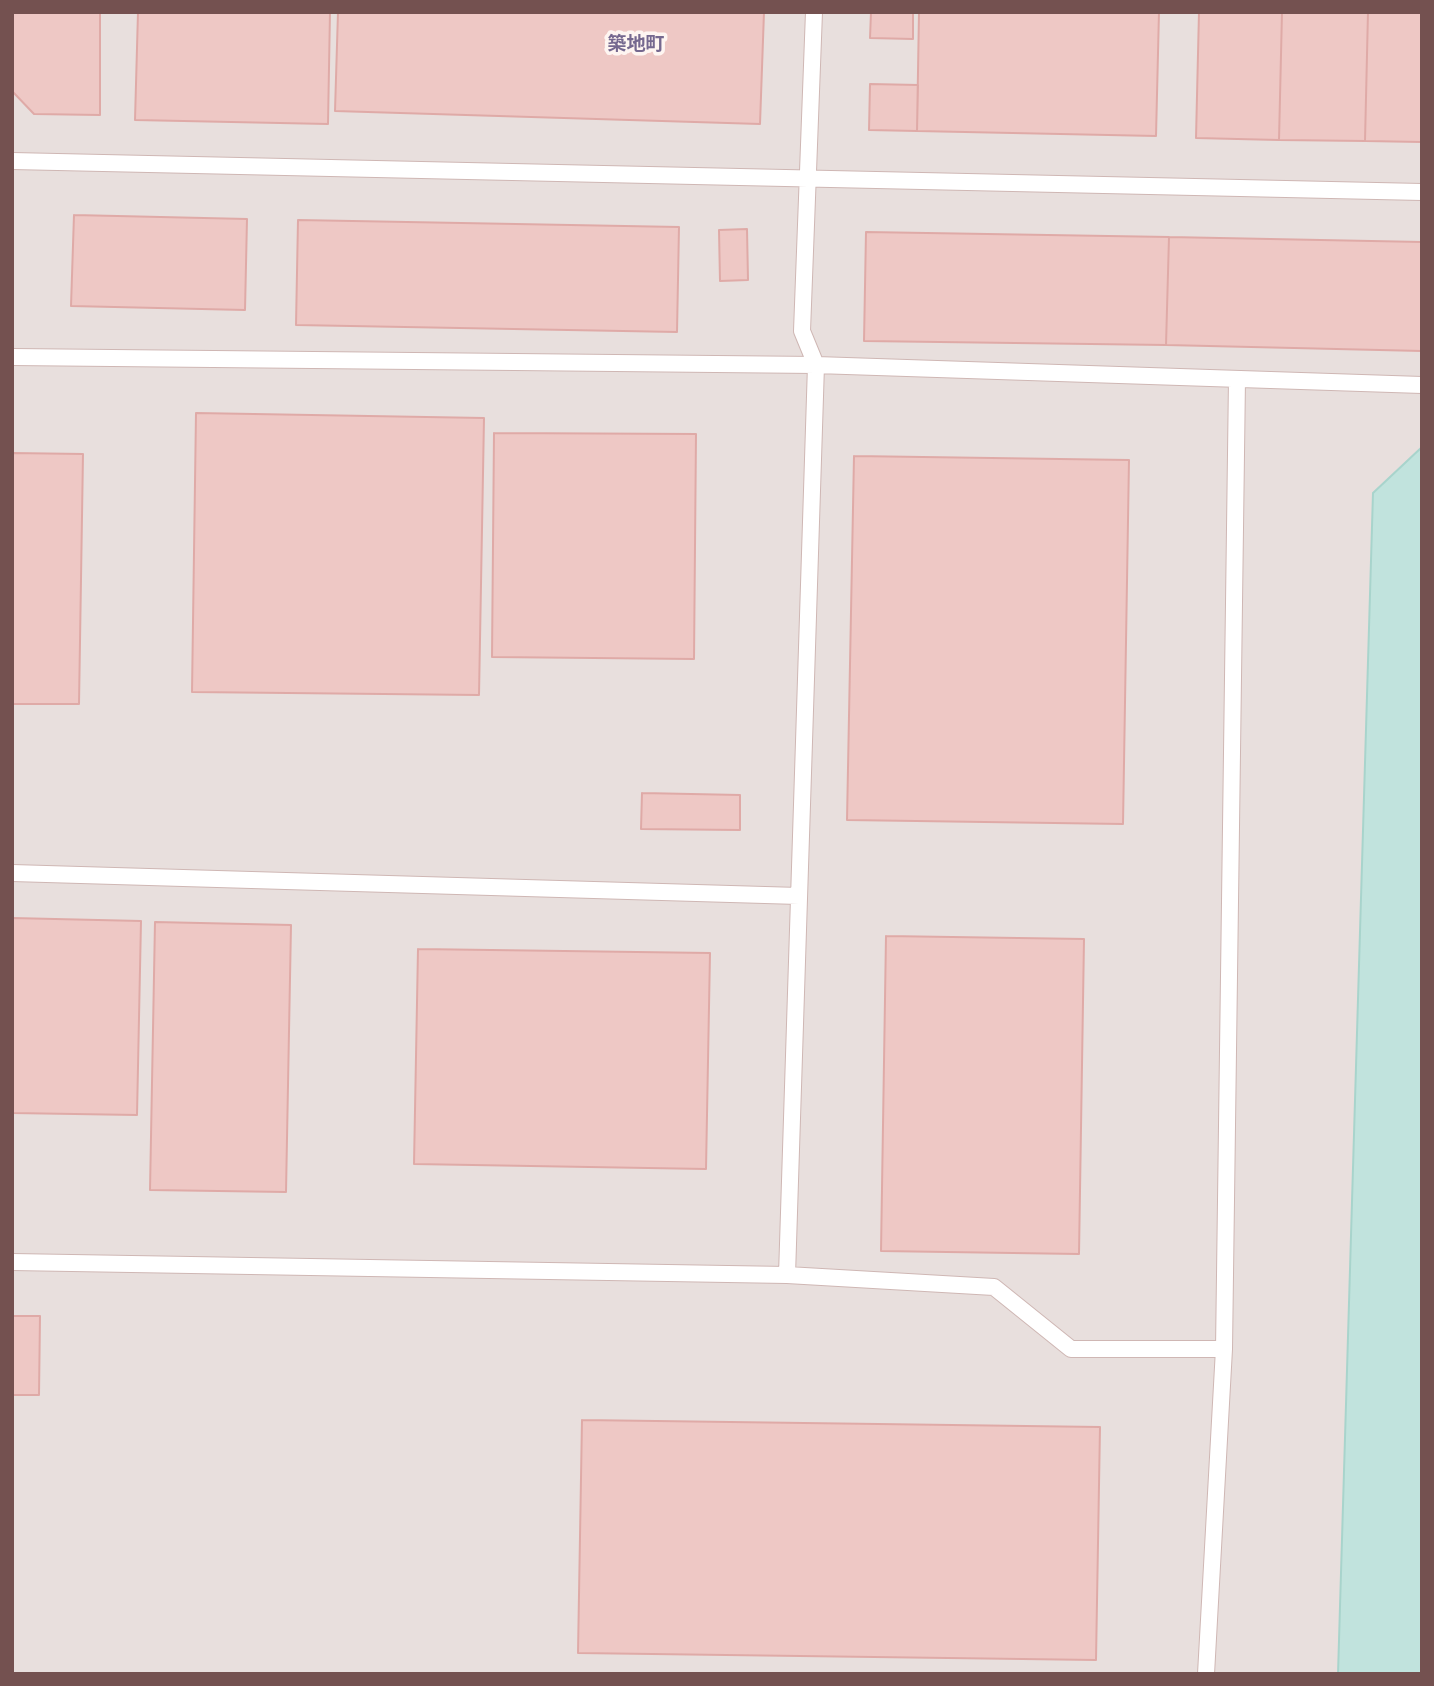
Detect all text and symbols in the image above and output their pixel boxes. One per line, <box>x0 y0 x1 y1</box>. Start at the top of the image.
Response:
district label: 築地町 <box>608 34 664 56</box>

